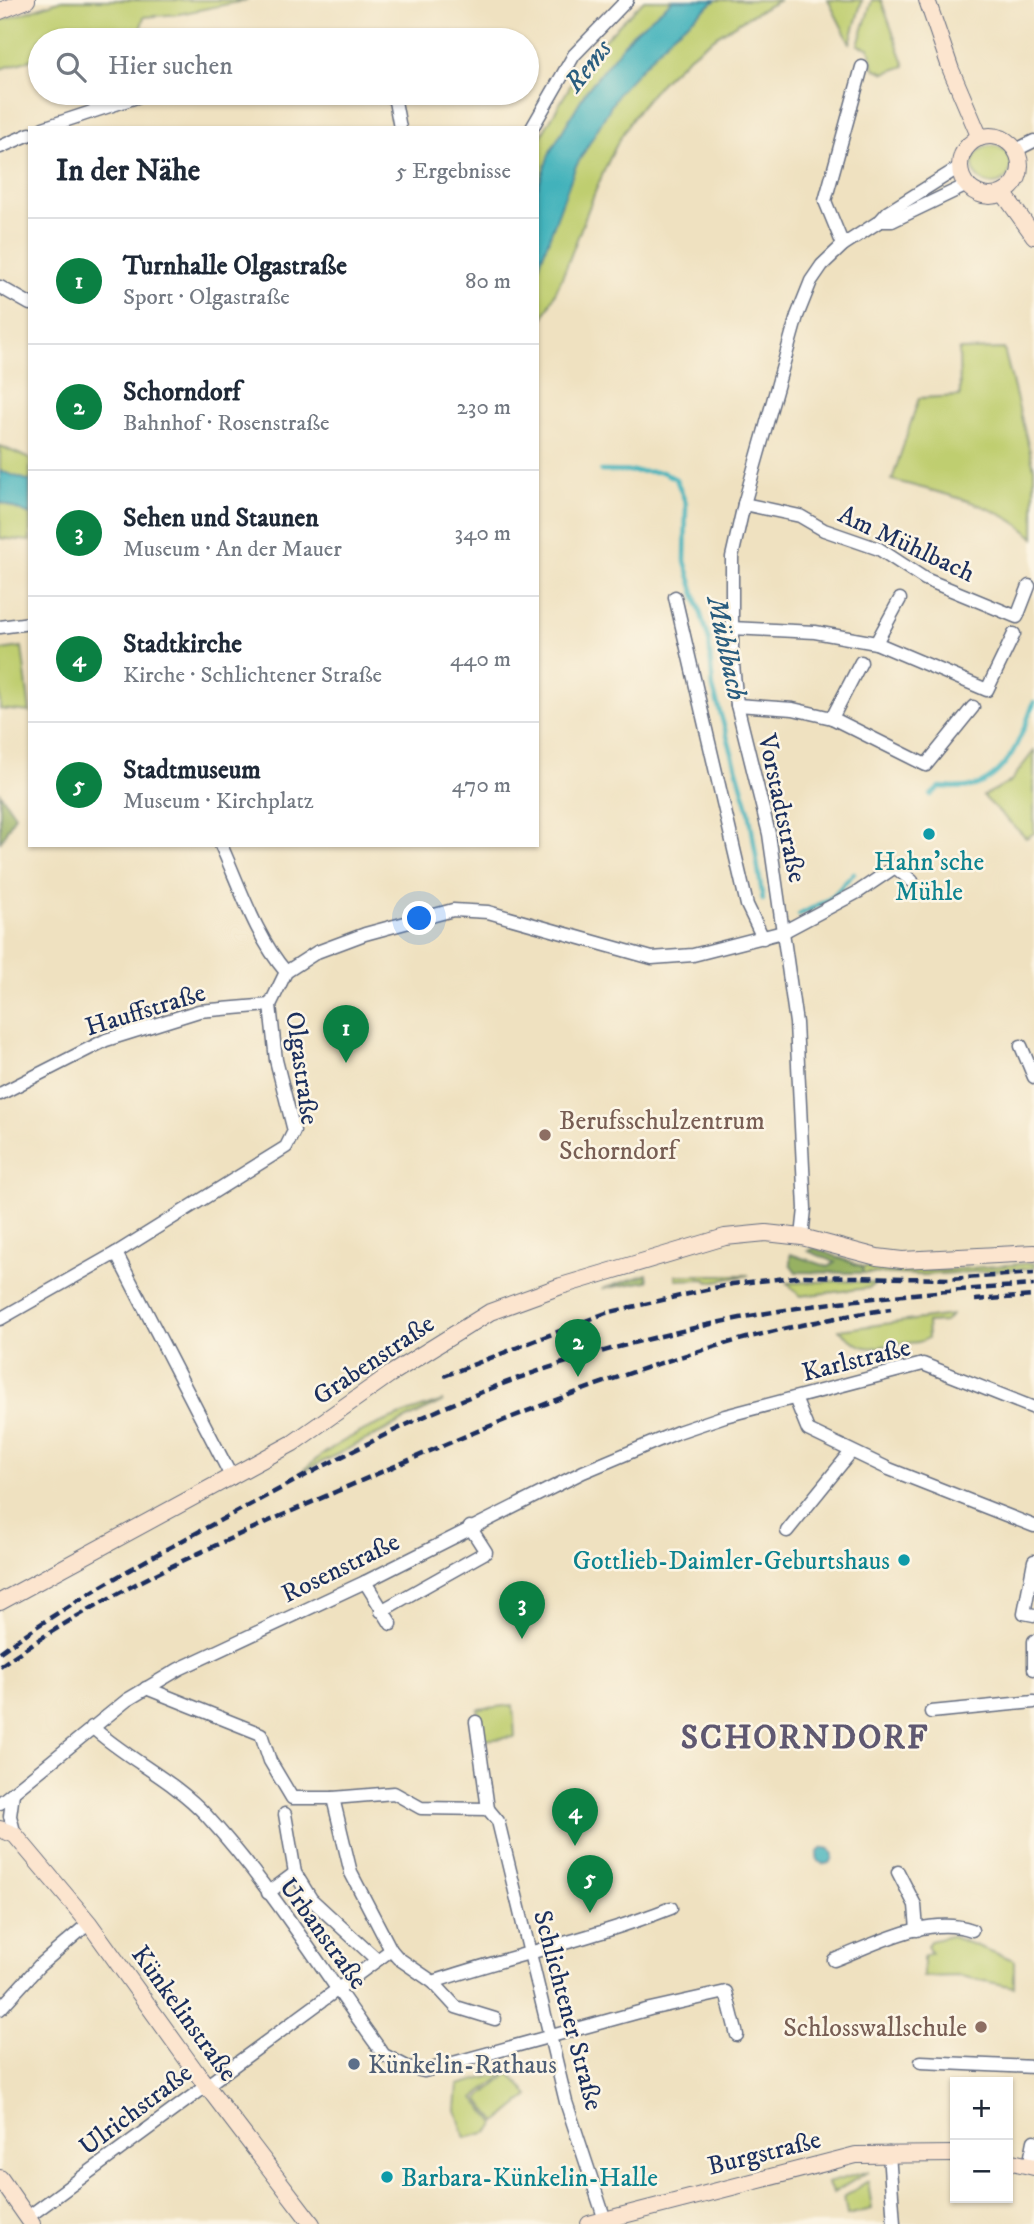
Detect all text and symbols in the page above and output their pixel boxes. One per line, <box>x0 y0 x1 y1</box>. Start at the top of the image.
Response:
search box <box>28 28 539 105</box>
water label: Rems <box>556 32 620 100</box>
icon: search <box>52 48 90 86</box>
text: Hier suchen <box>108 50 233 83</box>
text: In der Nähe <box>56 153 200 190</box>
text: 5 Ergebnisse <box>396 157 511 186</box>
text: Turnhalle Olgastraße <box>123 250 347 283</box>
text: 1 <box>75 267 83 296</box>
text: 80 m <box>465 267 511 296</box>
text: Sport · Olgastraße <box>123 283 290 312</box>
text: Schorndorf <box>123 376 241 409</box>
text: 2 <box>73 393 85 422</box>
text: 230 m <box>457 393 511 422</box>
text: Bahnhof · Rosenstraße <box>123 409 330 438</box>
street label: Am Mühlbach <box>833 498 980 591</box>
text: Sehen und Staunen <box>123 502 319 535</box>
text: 3 <box>75 519 83 548</box>
text: 340 m <box>455 519 511 548</box>
text: Museum · An der Mauer <box>123 535 342 564</box>
water label: Mühlbach <box>698 591 755 703</box>
text: Stadtkirche <box>123 628 242 661</box>
text: 4 <box>72 645 86 674</box>
text: 440 m <box>450 645 511 674</box>
text: Kirche · Schlichtener Straße <box>123 661 382 690</box>
street label: Vorstadtstraße <box>750 730 813 886</box>
text: Stadtmuseum <box>123 754 261 787</box>
text: 5 <box>73 771 85 800</box>
text: 470 m <box>452 771 511 800</box>
text: Museum · Kirchplatz <box>123 787 314 816</box>
marker: Hahn'sche Mühle <box>921 826 937 842</box>
place label: Hahn'sche Mühle <box>874 846 984 909</box>
your location <box>402 901 436 935</box>
street label: Hauffstraße <box>81 977 210 1044</box>
pin: 1 <box>323 1005 369 1063</box>
street label: Olgastraße <box>277 1009 326 1127</box>
place label: Berufsschulzentrum Schorndorf <box>559 1105 765 1168</box>
marker: Berufsschulzentrum Schorndorf <box>537 1127 553 1143</box>
street label: Grabenstraße <box>307 1308 441 1413</box>
pin: 2 <box>555 1319 601 1377</box>
street label: Karlstraße <box>799 1331 914 1390</box>
street label: Rosenstraße <box>276 1526 405 1611</box>
place label: Gottlieb-Daimler-Geburtshaus <box>573 1545 890 1578</box>
marker: Gottlieb-Daimler-Geburtshaus <box>896 1552 912 1568</box>
pin: 3 <box>499 1581 545 1639</box>
district label: SCHORNDORF <box>681 1718 929 1759</box>
pin: 4 <box>552 1788 598 1846</box>
pin: 5 <box>567 1855 613 1913</box>
street label: Urbanstraße <box>271 1872 374 1996</box>
street label: Schlichtener Straße <box>525 1907 610 2114</box>
street label: Künkelinstraße <box>123 1939 244 2088</box>
place label: Schlosswallschule <box>783 2012 967 2045</box>
marker: Schlosswallschule <box>973 2019 989 2035</box>
place label: Künkelin-Rathaus <box>368 2049 557 2082</box>
marker: Künkelin-Rathaus <box>346 2056 362 2072</box>
street label: Ulrichstraße <box>73 2057 199 2164</box>
map controls <box>950 2077 1013 2203</box>
button: + <box>950 2077 1013 2140</box>
street label: Burgstraße <box>704 2123 824 2183</box>
button: − <box>950 2140 1013 2203</box>
place label: Barbara-Künkelin-Halle <box>401 2162 658 2195</box>
marker: Barbara-Künkelin-Halle <box>379 2169 395 2185</box>

